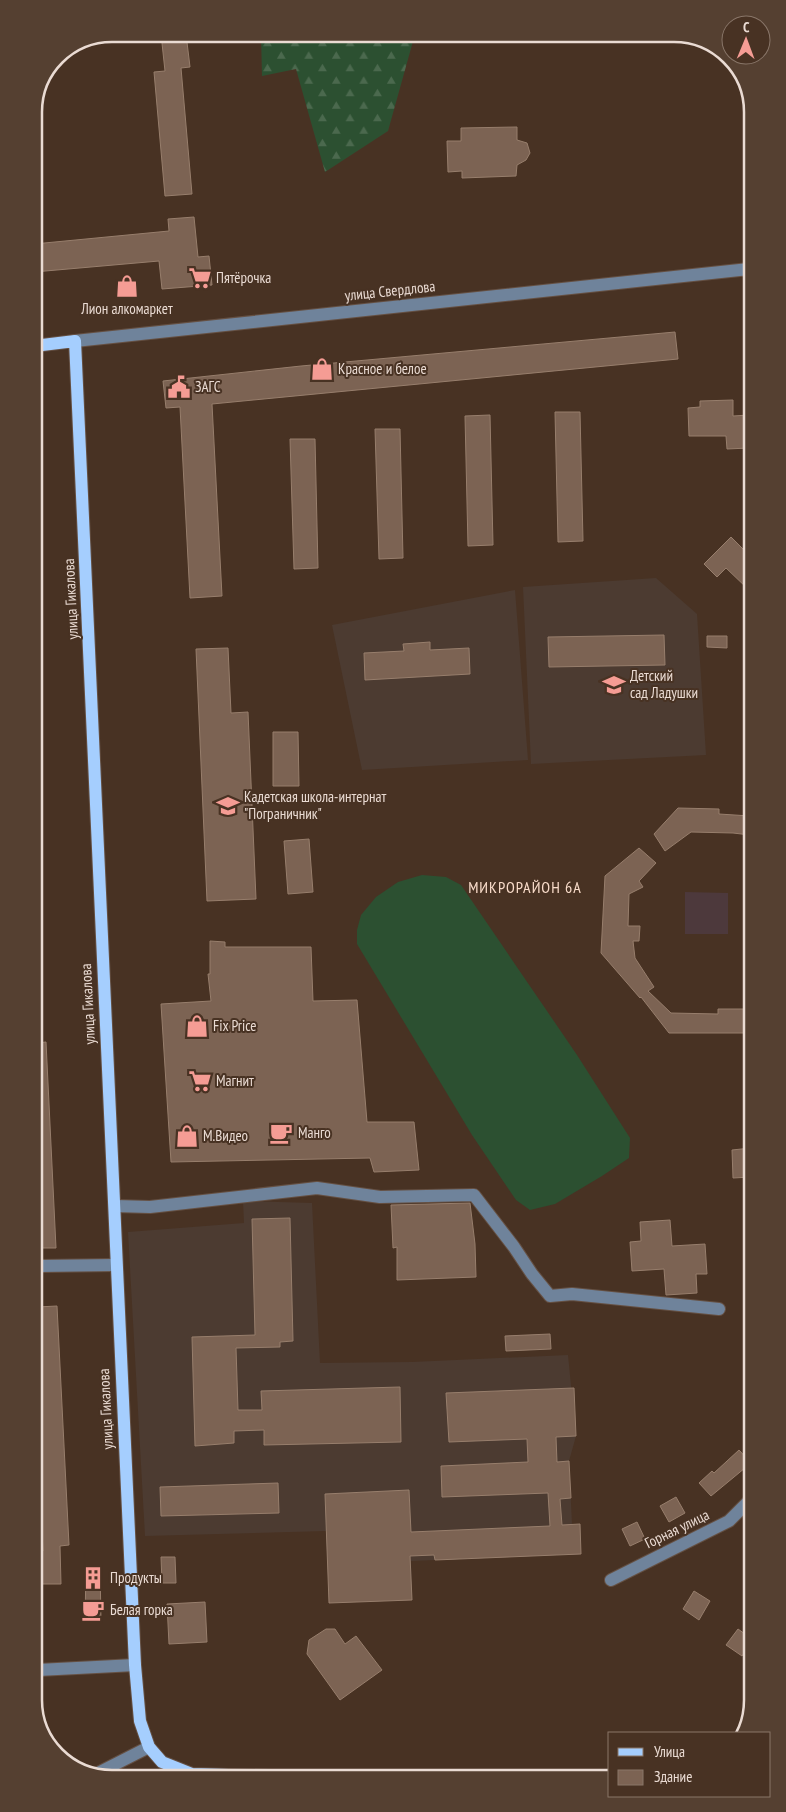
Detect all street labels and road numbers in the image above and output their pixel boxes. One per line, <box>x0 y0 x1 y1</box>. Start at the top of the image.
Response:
street label: улица Свердлова <box>344 276 436 305</box>
street label: улица Гикалова <box>59 558 82 640</box>
street label: улица Гикалова <box>76 963 99 1045</box>
street label: улица Гикалова <box>94 1368 117 1450</box>
street label: Горная улица <box>642 1505 712 1552</box>

